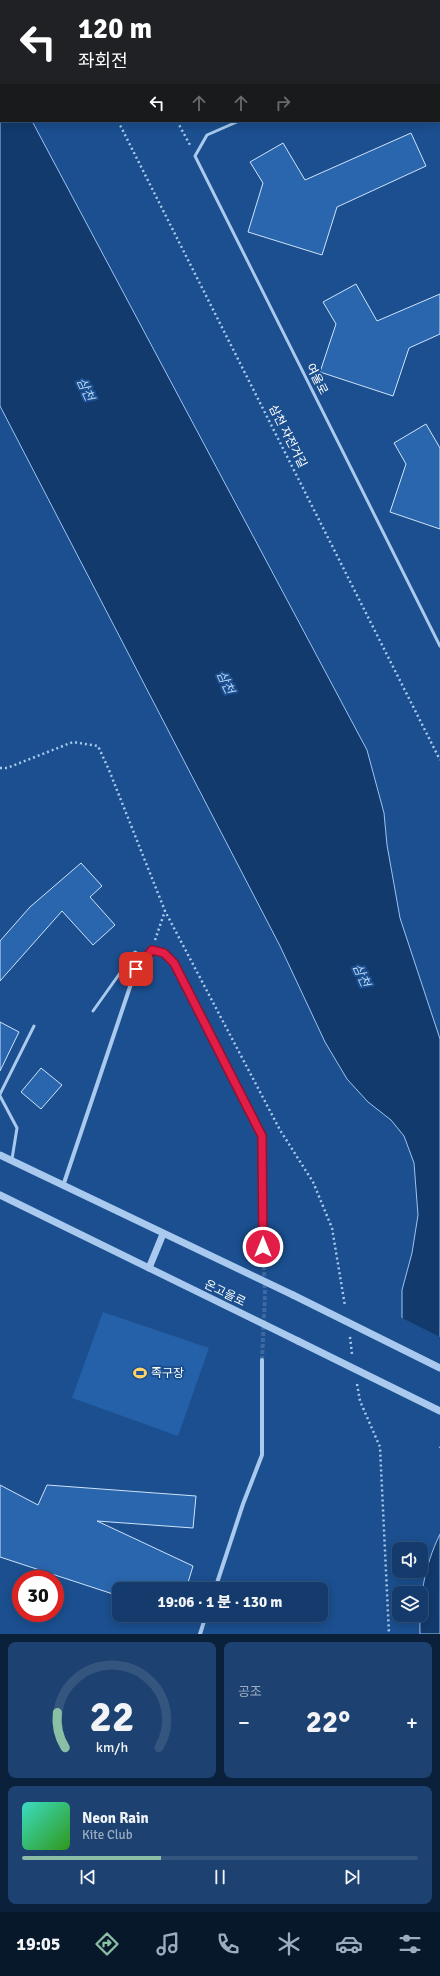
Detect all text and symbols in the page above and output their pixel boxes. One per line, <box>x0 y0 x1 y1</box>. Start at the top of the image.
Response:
text: 120 m <box>78 12 152 46</box>
icon: left <box>12 16 64 68</box>
text: 좌회전 <box>78 50 128 72</box>
icon: left <box>146 92 168 114</box>
icon: ahead <box>188 92 210 114</box>
icon: ahead <box>230 92 252 114</box>
icon: right <box>272 92 294 114</box>
street label: 여울로 <box>302 361 331 397</box>
water label: 삼천 <box>73 375 98 405</box>
street label: 삼천 자전거길 <box>265 402 310 470</box>
water label: 삼천 <box>213 668 238 698</box>
pin <box>119 952 153 986</box>
icon: arrive <box>125 958 147 980</box>
water label: 삼천 <box>349 961 374 991</box>
position arrow <box>242 1226 284 1268</box>
street label: 온고을로 <box>202 1277 248 1310</box>
sports icon: 족구장 <box>132 1365 148 1381</box>
place label: 족구장 <box>151 1366 184 1381</box>
map controls <box>392 1542 428 1622</box>
button: sound <box>392 1542 428 1578</box>
speed limit sign: 30 <box>12 1570 64 1622</box>
button: layers <box>392 1586 428 1622</box>
text: 19:06 · 1 분 · 130 m <box>158 1593 282 1611</box>
text: 공조 <box>238 1684 262 1700</box>
text: 22 <box>90 1692 134 1743</box>
text: 22° <box>306 1704 350 1741</box>
text: − <box>238 1709 250 1736</box>
text: + <box>406 1709 418 1736</box>
text: km/h <box>96 1739 128 1756</box>
text: Neon Rain <box>82 1809 149 1827</box>
text: Kite Club <box>82 1827 133 1843</box>
icon: previous <box>77 1866 99 1888</box>
icon: pause <box>209 1866 231 1888</box>
icon: next <box>341 1866 363 1888</box>
icon: directions <box>93 1930 121 1958</box>
icon: music <box>154 1930 182 1958</box>
icon: phone <box>214 1930 242 1958</box>
icon: climate <box>275 1930 303 1958</box>
icon: car <box>335 1930 363 1958</box>
icon: filters <box>396 1930 424 1958</box>
text: 19:05 <box>16 1933 60 1955</box>

